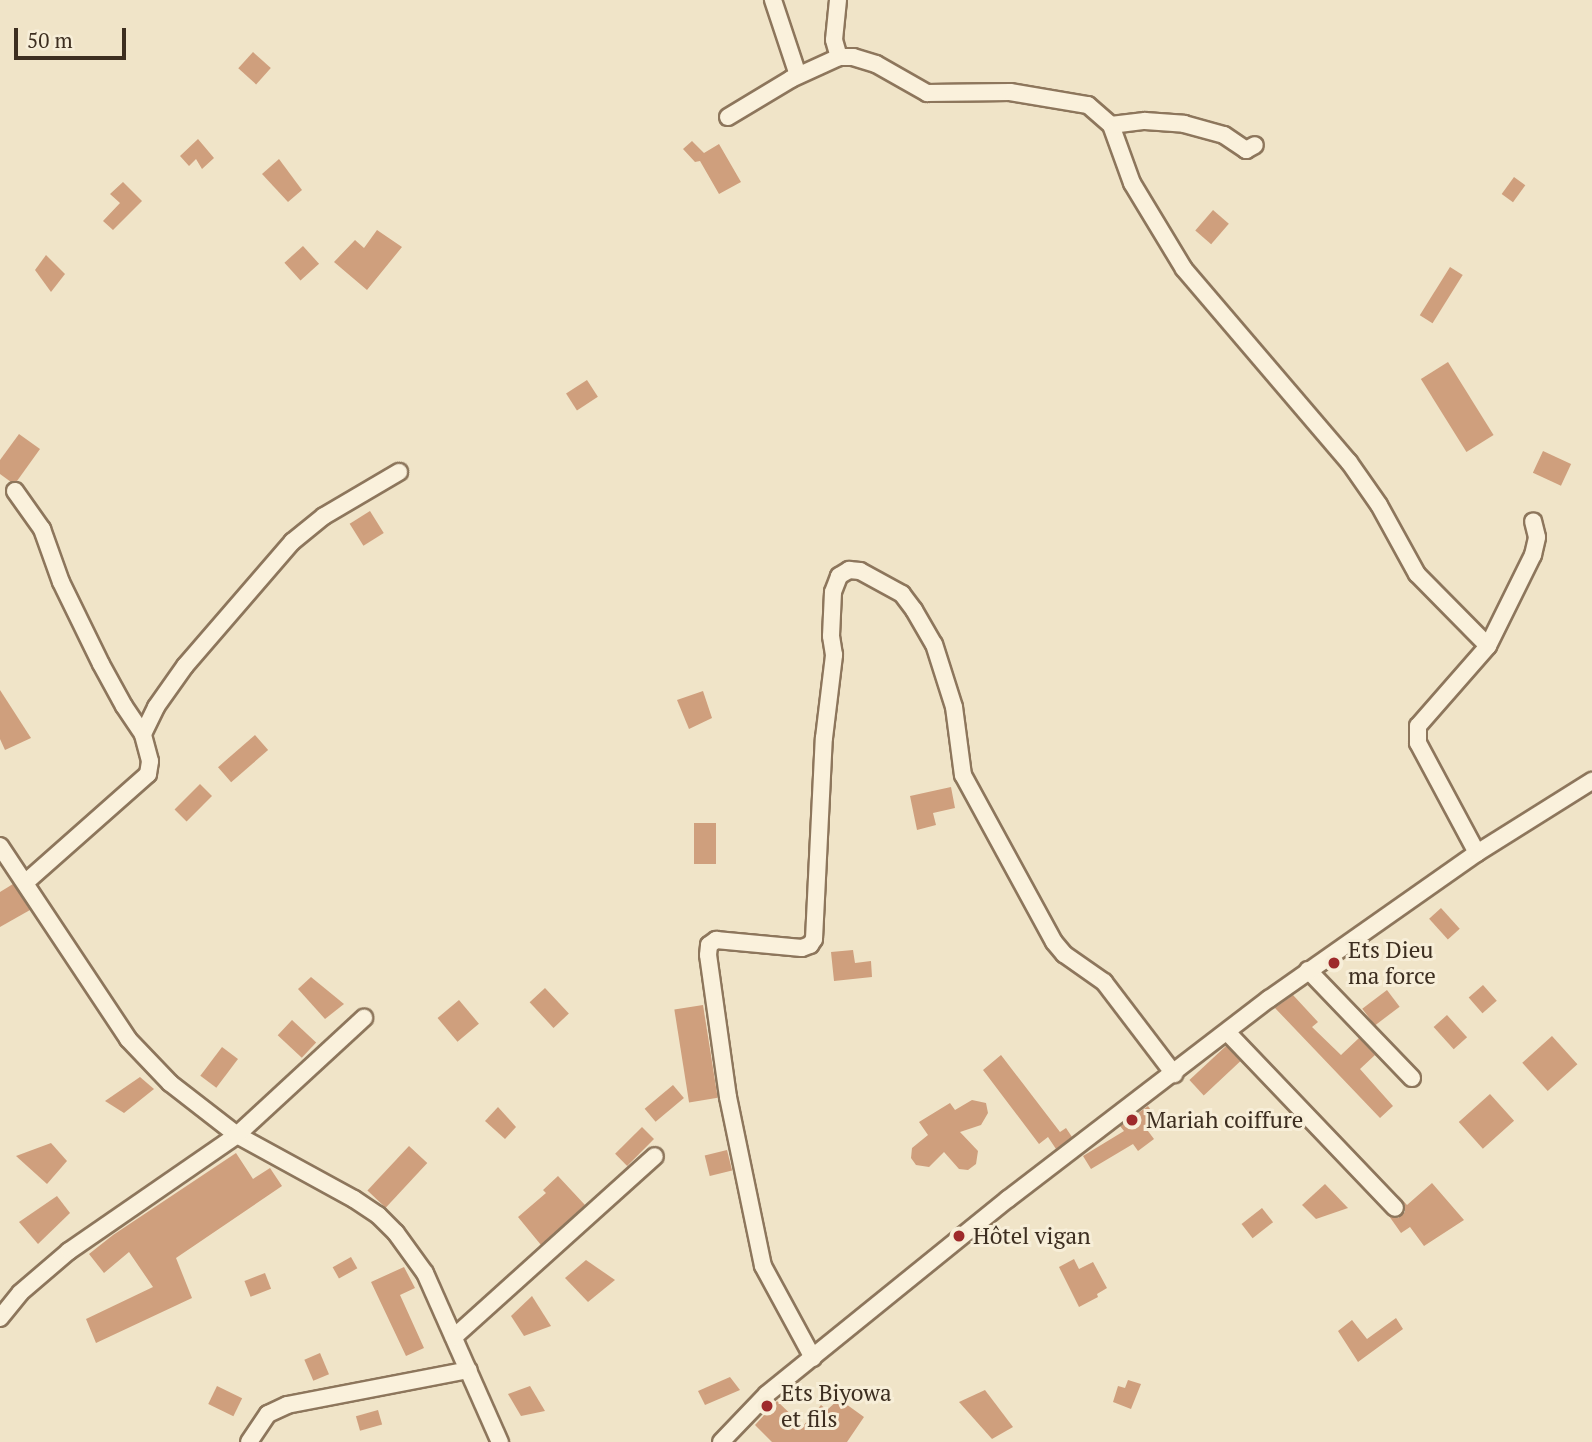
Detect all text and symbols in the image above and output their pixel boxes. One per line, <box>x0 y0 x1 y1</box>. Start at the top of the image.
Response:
scale bar <box>18 14 130 58</box>
text: 50 m <box>27 26 73 54</box>
place label: Ets Dieu ma force <box>1348 936 1436 990</box>
marker: Ets Dieu ma force <box>1326 955 1342 971</box>
place label: Mariah coiffure <box>1146 1106 1303 1134</box>
marker: Mariah coiffure <box>1124 1112 1140 1128</box>
place label: Hôtel vigan <box>973 1222 1091 1250</box>
marker: Hôtel vigan <box>951 1228 967 1244</box>
place label: Ets Biyowa et fils <box>781 1379 892 1433</box>
marker: Ets Biyowa et fils <box>759 1398 775 1414</box>

